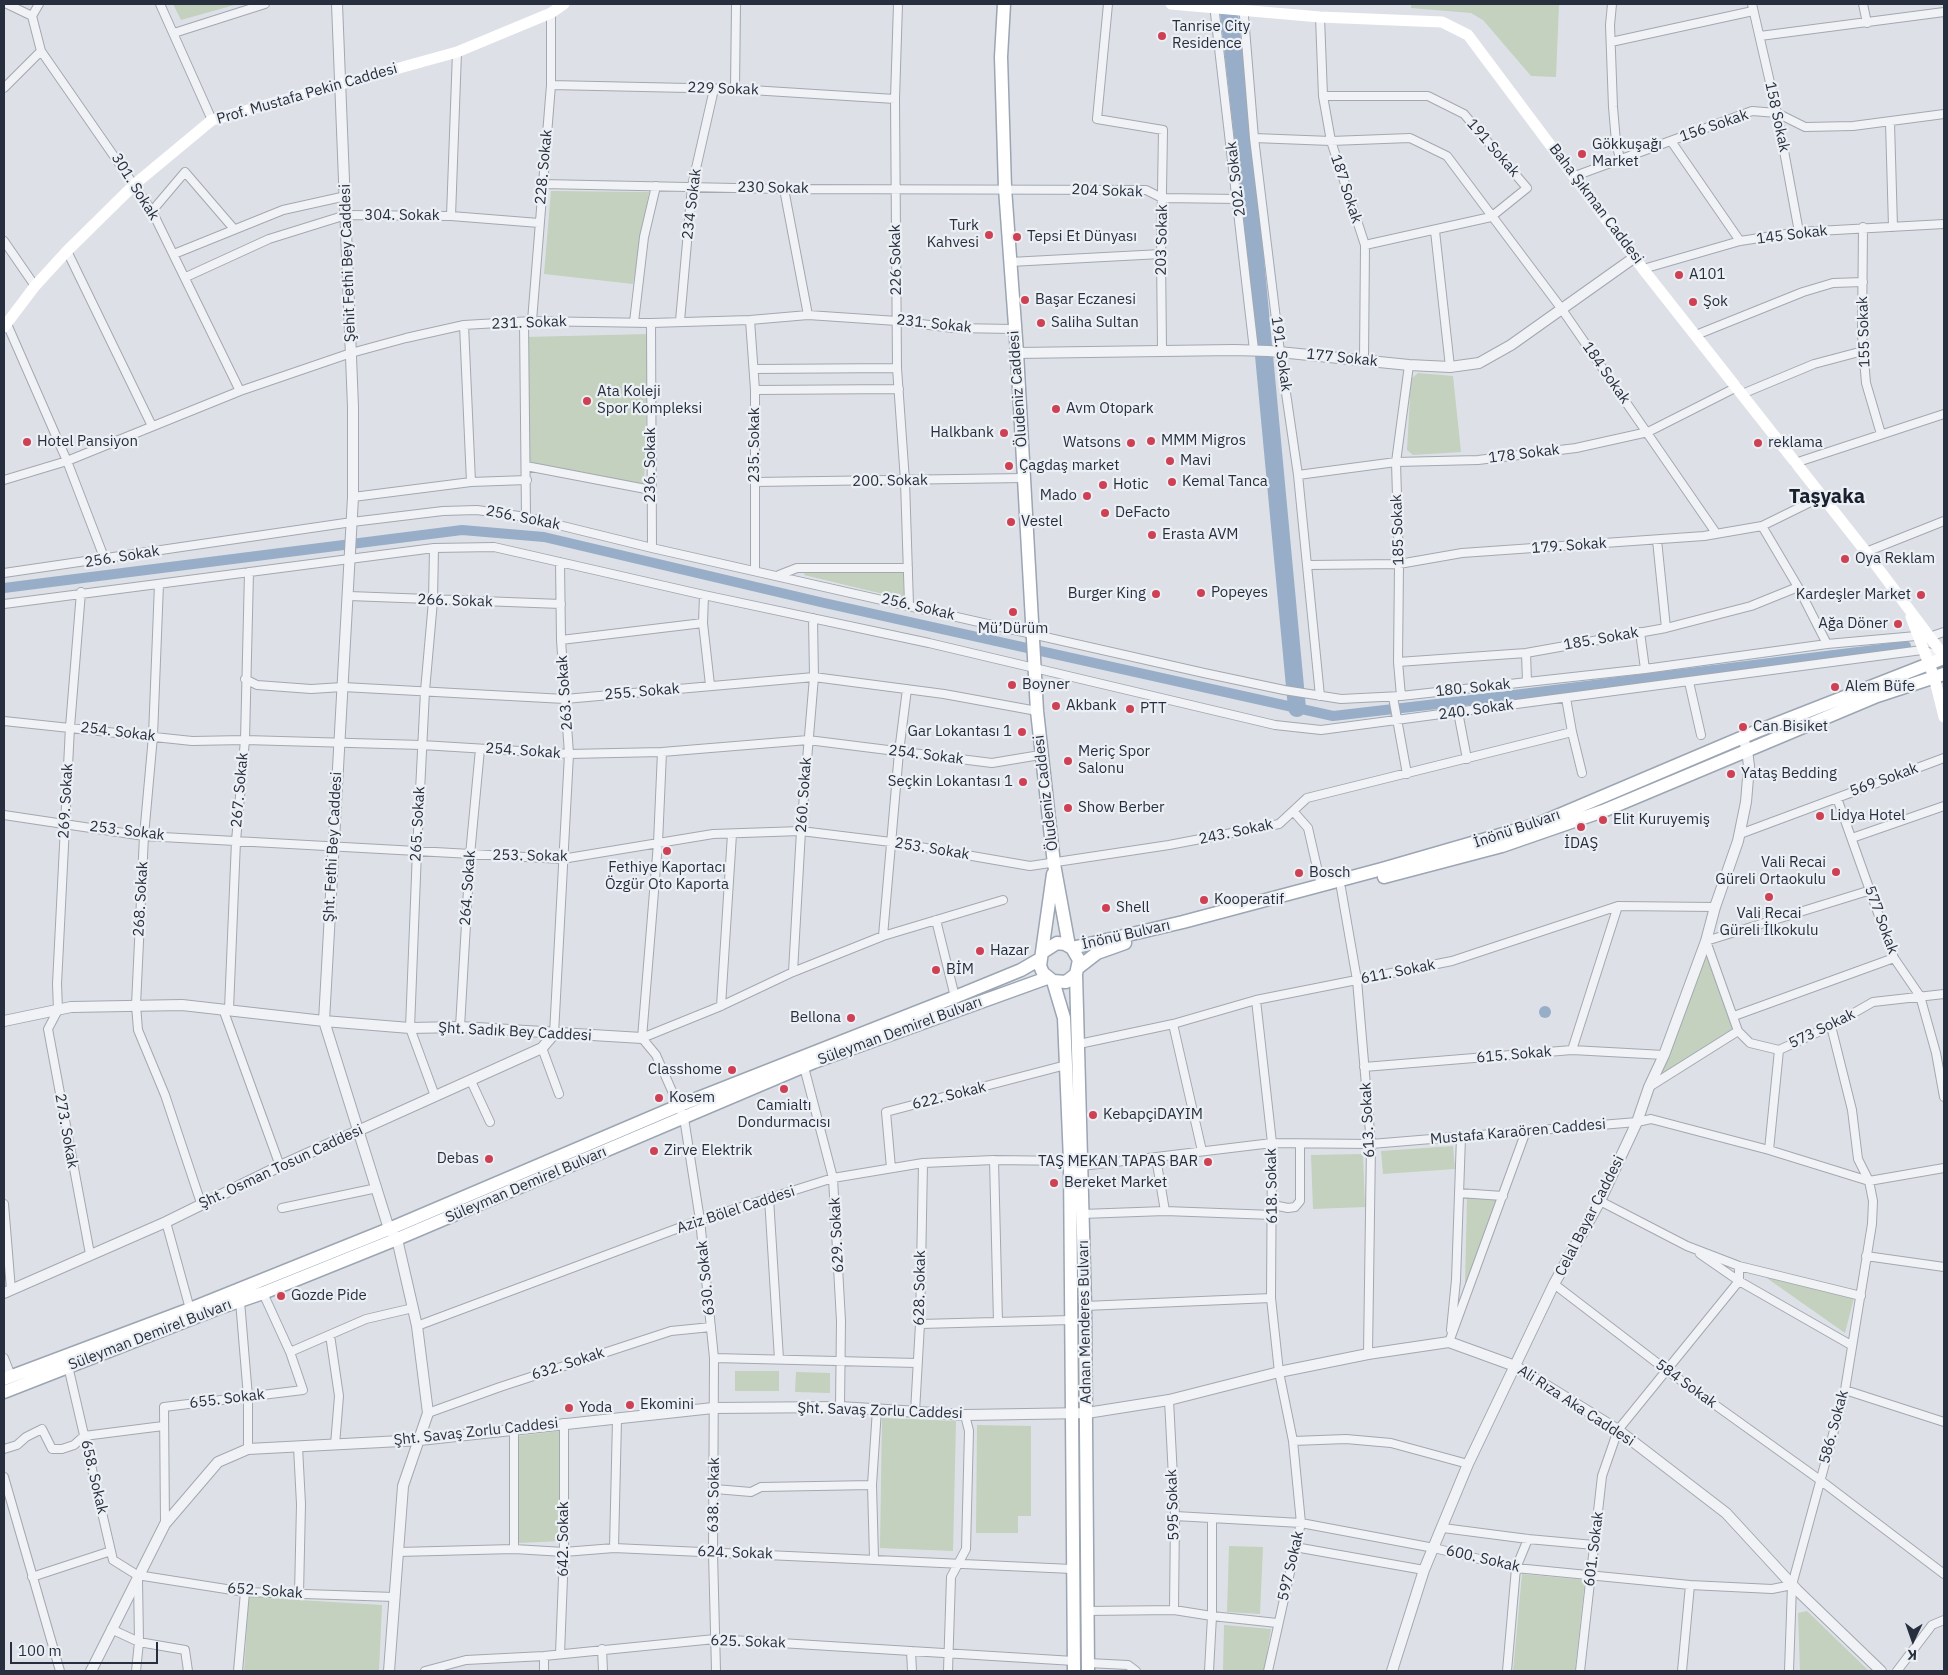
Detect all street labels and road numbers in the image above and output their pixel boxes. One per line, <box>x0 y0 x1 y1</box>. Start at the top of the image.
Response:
street label: Prof. Mustafa Pekin Caddesi <box>215 60 399 128</box>
street label: 229 Sokak <box>687 79 759 99</box>
street label: 158 Sokak <box>1761 80 1793 154</box>
street label: 156 Sokak <box>1677 106 1751 146</box>
street label: 191 Sokak <box>1463 115 1523 181</box>
street label: 228. Sokak <box>532 129 556 205</box>
street label: 202. Sokak <box>1222 140 1250 218</box>
street label: Baha Şıkman Caddesi <box>1545 141 1647 267</box>
street label: 301. Sokak <box>107 150 163 224</box>
street label: 187 Sokak <box>1326 152 1366 226</box>
street label: 234 Sokak <box>679 167 705 241</box>
street label: 230 Sokak <box>737 178 809 198</box>
street label: 204 Sokak <box>1071 181 1143 201</box>
street label: Şehit Fethi Bey Caddesi <box>336 184 360 342</box>
street label: 203 Sokak <box>1152 204 1172 276</box>
street label: 304. Sokak <box>364 207 440 225</box>
street label: 145 Sokak <box>1755 222 1829 248</box>
street label: 226 Sokak <box>886 224 906 296</box>
street label: 155 Sokak <box>1854 296 1874 368</box>
street label: 231. Sokak <box>896 311 972 337</box>
street label: 231. Sokak <box>491 313 567 333</box>
street label: 191. Sokak <box>1267 315 1295 393</box>
street label: Öludeniz Caddesi <box>1005 330 1031 448</box>
street label: 184 Sokak <box>1578 339 1634 407</box>
street label: 177 Sokak <box>1306 345 1378 371</box>
street label: 235. Sokak <box>746 407 764 483</box>
street label: 236. Sokak <box>642 427 660 503</box>
street label: 178 Sokak <box>1487 441 1561 467</box>
street label: 200. Sokak <box>852 471 928 491</box>
street label: 185 Sokak <box>1388 494 1408 566</box>
street label: 256. Sokak <box>484 502 562 534</box>
street label: 179. Sokak <box>1531 534 1607 558</box>
street label: 256. Sokak <box>83 542 161 572</box>
street label: 256. Sokak <box>879 590 957 624</box>
street label: 266. Sokak <box>417 591 493 611</box>
street label: 185. Sokak <box>1562 624 1640 654</box>
street label: 263. Sokak <box>553 655 577 731</box>
street label: 180. Sokak <box>1435 675 1511 701</box>
street label: 255. Sokak <box>604 680 680 704</box>
street label: 240. Sokak <box>1437 696 1515 724</box>
street label: 254. Sokak <box>79 718 157 746</box>
street label: Öludeniz Caddesi <box>1030 734 1062 852</box>
street label: 254. Sokak <box>485 739 561 763</box>
street label: 254. Sokak <box>887 741 965 769</box>
street label: 267. Sokak <box>228 752 252 828</box>
street label: 260. Sokak <box>792 757 816 833</box>
street label: 569 Sokak <box>1847 759 1921 801</box>
street label: 269. Sokak <box>55 763 77 839</box>
street label: Şht. Fethi Bey Caddesi <box>320 771 346 923</box>
street label: 265. Sokak <box>407 786 429 862</box>
street label: İnönü Bulvarı <box>1471 806 1563 852</box>
street label: 243. Sokak <box>1197 815 1275 849</box>
street label: 253. Sokak <box>88 817 166 845</box>
street label: 253. Sokak <box>893 834 971 864</box>
street label: 253. Sokak <box>492 846 568 866</box>
street label: 264. Sokak <box>456 850 480 926</box>
street label: 268. Sokak <box>130 861 152 937</box>
street label: 577 Sokak <box>1860 883 1902 957</box>
street label: İnönü Bulvarı <box>1080 916 1172 954</box>
street label: 611. Sokak <box>1359 956 1437 988</box>
street label: Süleyman Demirel Bulvarı <box>815 993 985 1069</box>
street label: 573 Sokak <box>1786 1005 1858 1053</box>
street label: Şht. Sadık Bey Caddesi <box>438 1019 592 1045</box>
street label: 615. Sokak <box>1476 1043 1552 1067</box>
street label: 622. Sokak <box>910 1078 988 1114</box>
street label: 613. Sokak <box>1357 1082 1379 1158</box>
street label: 273. Sokak <box>51 1092 81 1170</box>
street label: Mustafa Karaören Caddesi <box>1429 1115 1607 1149</box>
street label: Şht. Osman Tosun Caddesi <box>196 1121 366 1213</box>
street label: Süleyman Demirel Bulvarı <box>443 1143 609 1227</box>
street label: 618. Sokak <box>1262 1148 1282 1224</box>
street label: Celal Bayar Caddesi <box>1552 1153 1628 1279</box>
street label: Aziz Bölel Caddesi <box>675 1182 797 1238</box>
street label: 629. Sokak <box>826 1197 848 1273</box>
street label: 630. Sokak <box>693 1240 719 1316</box>
street label: Adnan Menderes Bulvarı <box>1075 1240 1095 1404</box>
street label: 628. Sokak <box>910 1250 930 1326</box>
street label: Süleyman Demirel Bulvarı <box>66 1296 234 1374</box>
street label: 632. Sokak <box>529 1344 607 1384</box>
street label: 584 Sokak <box>1652 1356 1720 1412</box>
street label: Ali Rıza Aka Caddesi <box>1514 1361 1638 1451</box>
street label: 655. Sokak <box>188 1385 266 1413</box>
street label: 586. Sokak <box>1816 1388 1852 1466</box>
street label: Şht. Savaş Zorlu Caddesi <box>797 1399 963 1423</box>
street label: Şht. Savaş Zorlu Caddesi <box>393 1414 559 1450</box>
street label: 658. Sokak <box>77 1438 111 1516</box>
street label: 638. Sokak <box>704 1457 724 1533</box>
street label: 595 Sokak <box>1163 1469 1183 1541</box>
street label: 642. Sokak <box>555 1501 573 1577</box>
street label: 601. Sokak <box>1580 1510 1608 1588</box>
street label: 597 Sokak <box>1274 1529 1308 1603</box>
street label: 600. Sokak <box>1444 1542 1522 1576</box>
street label: 624. Sokak <box>697 1543 773 1563</box>
street label: 652. Sokak <box>227 1579 303 1603</box>
street label: 625. Sokak <box>710 1632 786 1652</box>

